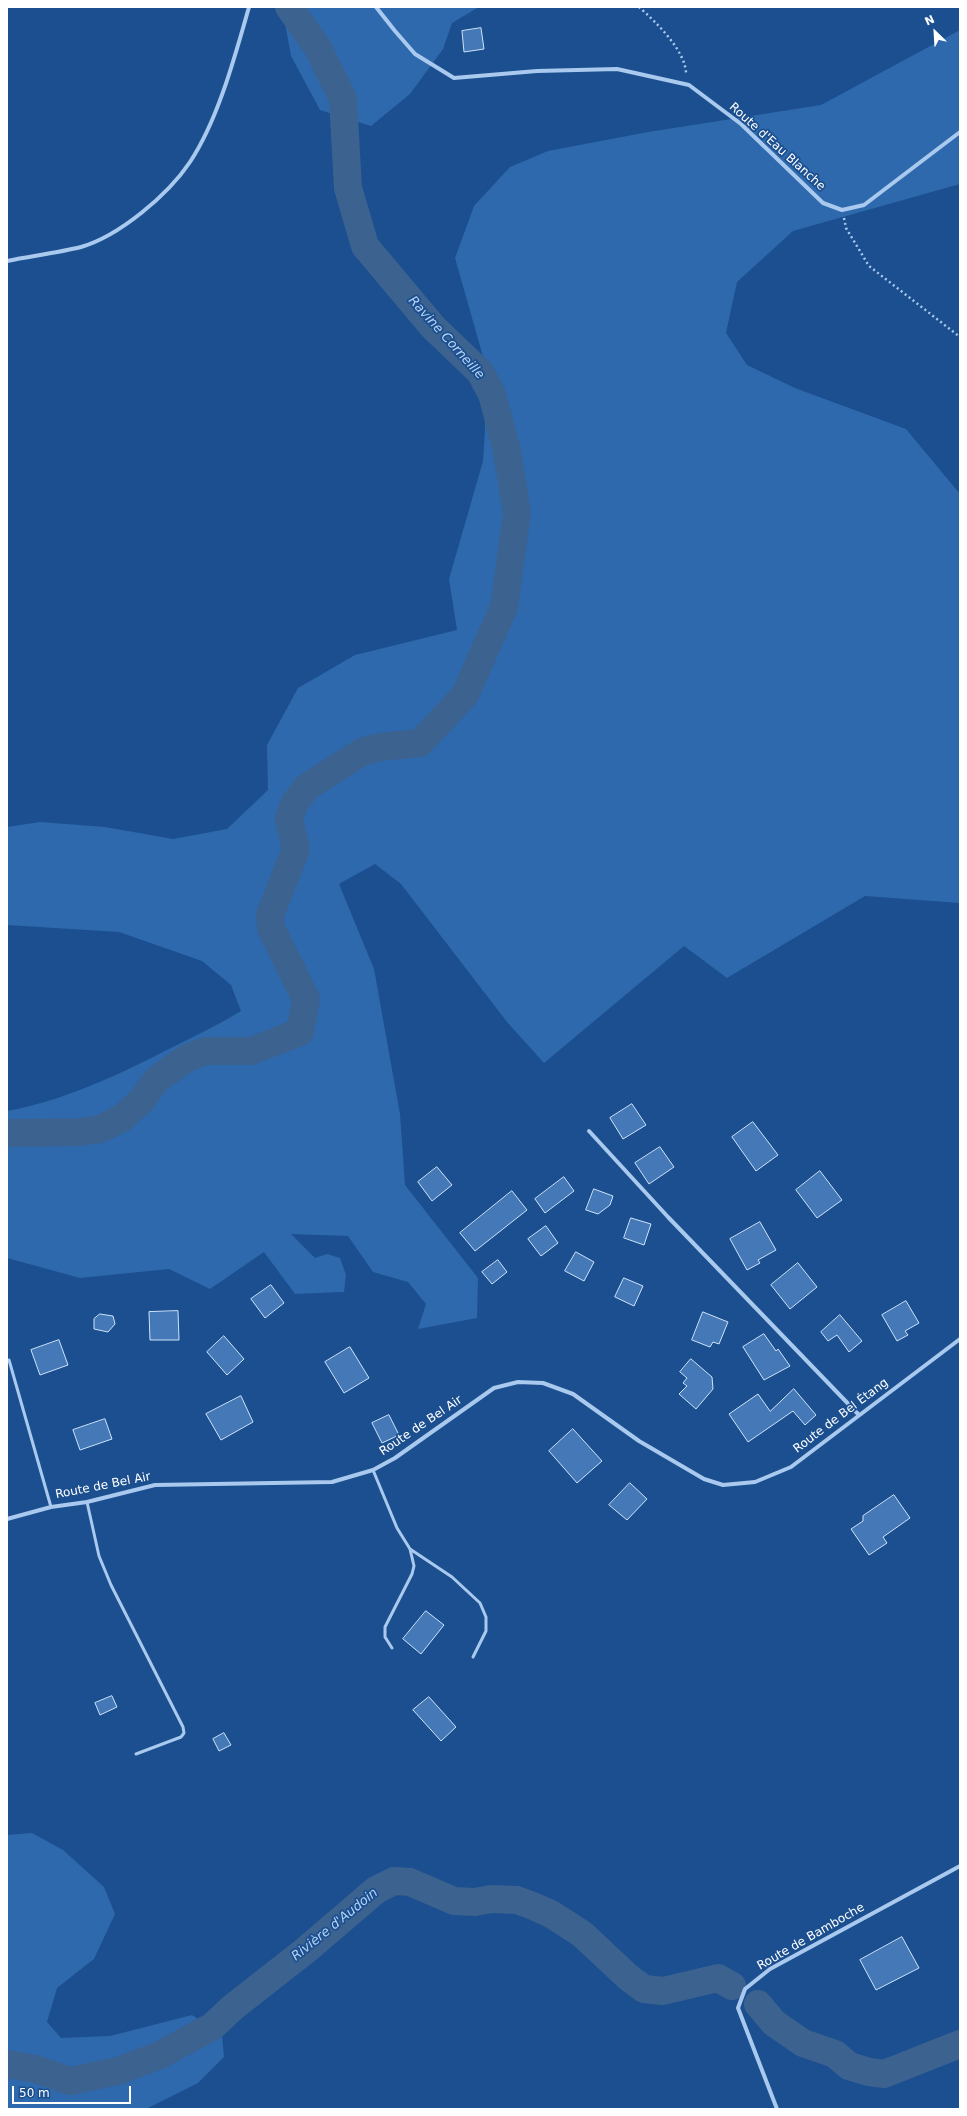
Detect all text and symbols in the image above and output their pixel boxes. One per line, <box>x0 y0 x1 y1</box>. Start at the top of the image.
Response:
north arrow <box>915 12 955 52</box>
text: N <box>923 13 937 29</box>
street label: Route d'Eau Blanche <box>726 100 828 194</box>
water label: Ravine Corneille <box>405 293 487 383</box>
street label: Route de Bel Étang <box>791 1376 891 1456</box>
street label: Route de Bel Air <box>377 1393 465 1459</box>
street label: Route de Bel Air <box>54 1470 152 1502</box>
water label: Rivière d'Audoin <box>289 1885 381 1965</box>
street label: Route de Bamboche <box>755 1900 867 1974</box>
scale bar <box>14 2078 133 2104</box>
text: 50 m <box>19 2086 50 2100</box>

